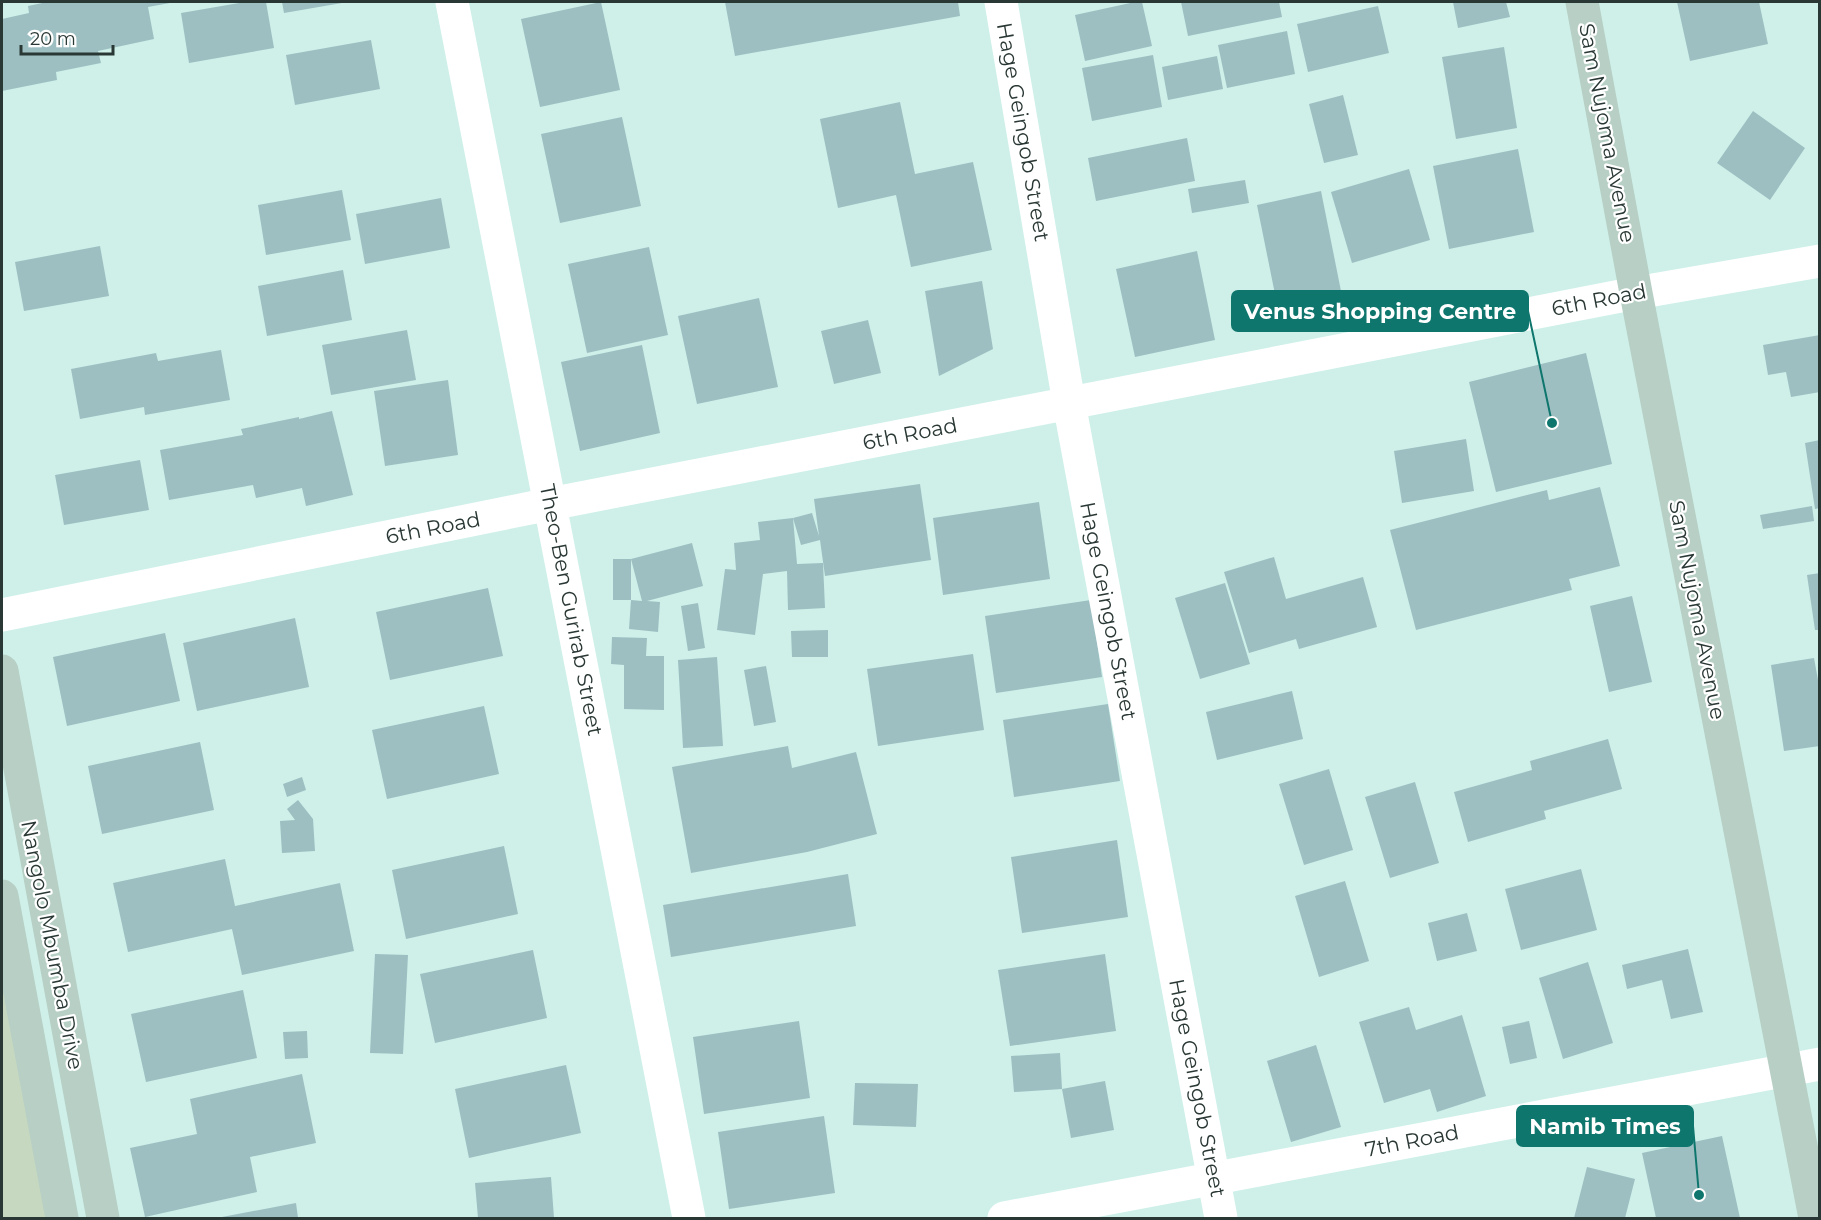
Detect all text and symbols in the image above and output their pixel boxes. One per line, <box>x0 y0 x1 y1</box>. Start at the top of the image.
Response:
scale bar <box>21 18 112 56</box>
street label: Hage Geingob Street <box>992 21 1055 243</box>
street label: Sam Nujoma Avenue <box>1574 21 1641 245</box>
text: 20 m <box>30 28 76 50</box>
street label: 6th Road <box>1549 278 1648 321</box>
callout: Venus Shopping Centre <box>1232 291 1528 331</box>
text: Venus Shopping Centre <box>1243 298 1516 325</box>
street label: 6th Road <box>860 412 959 455</box>
street label: Theo-Ben Gurirab Street <box>535 482 608 738</box>
street label: Sam Nujoma Avenue <box>1664 498 1731 722</box>
street label: Hage Geingob Street <box>1075 500 1142 722</box>
street label: 6th Road <box>383 506 482 549</box>
street label: Nangolo Mbumba Drive <box>16 818 89 1072</box>
street label: Hage Geingob Street <box>1164 977 1231 1199</box>
callout: Namib Times <box>1517 1106 1693 1146</box>
text: Namib Times <box>1529 1113 1681 1140</box>
street label: 7th Road <box>1363 1119 1461 1162</box>

